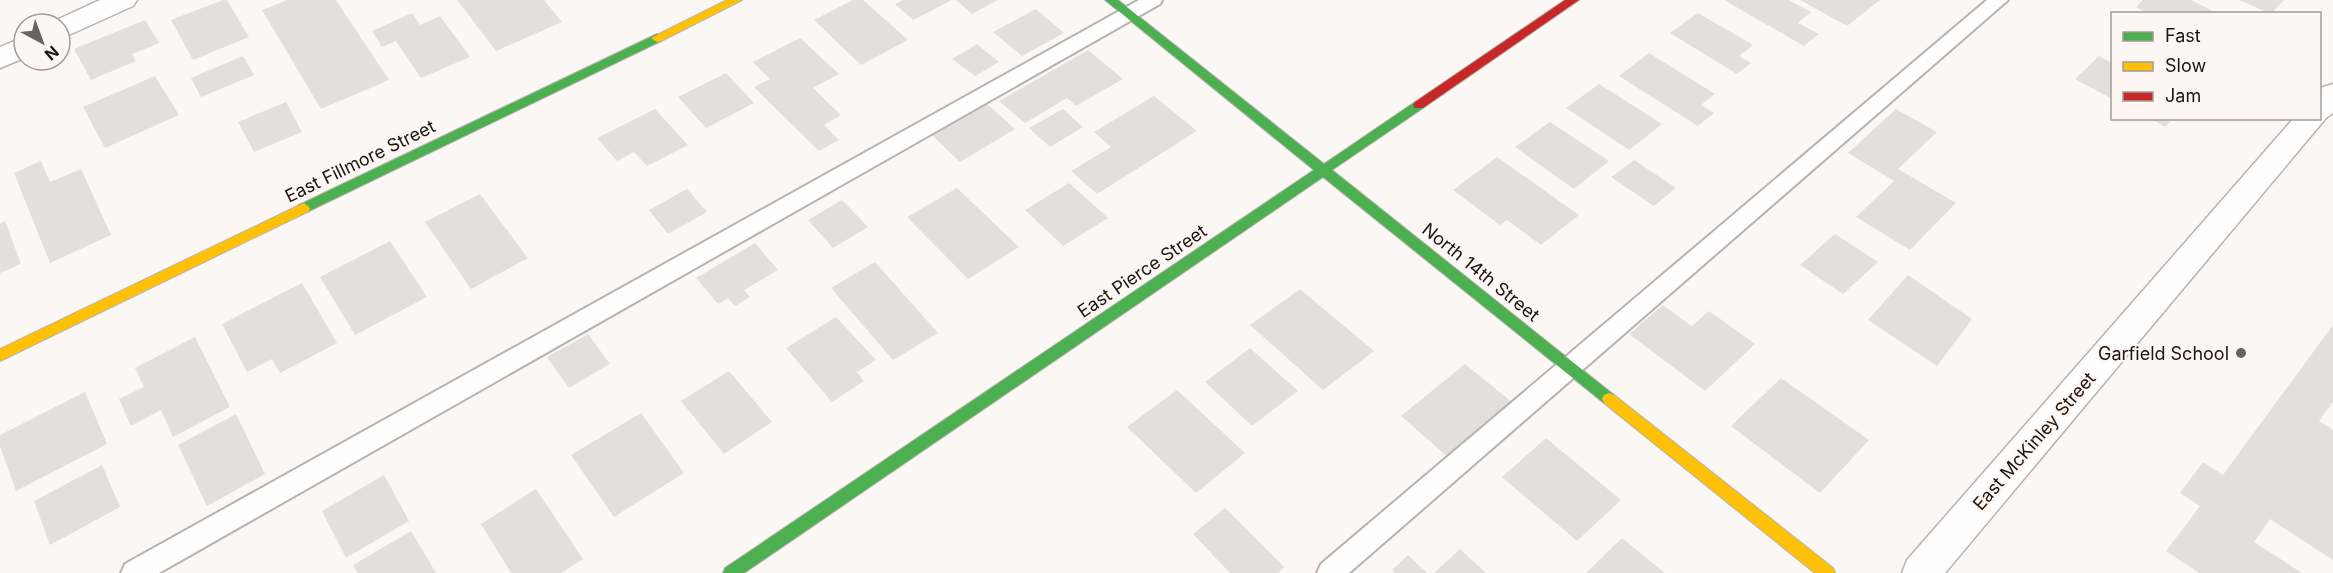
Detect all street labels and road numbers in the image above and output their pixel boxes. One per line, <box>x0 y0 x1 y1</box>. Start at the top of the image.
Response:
street label: East Fillmore Street <box>281 115 439 206</box>
street label: North 14th Street <box>1418 218 1544 326</box>
street label: East Pierce Street <box>1074 220 1210 322</box>
street label: East McKinley Street <box>1968 368 2100 514</box>

